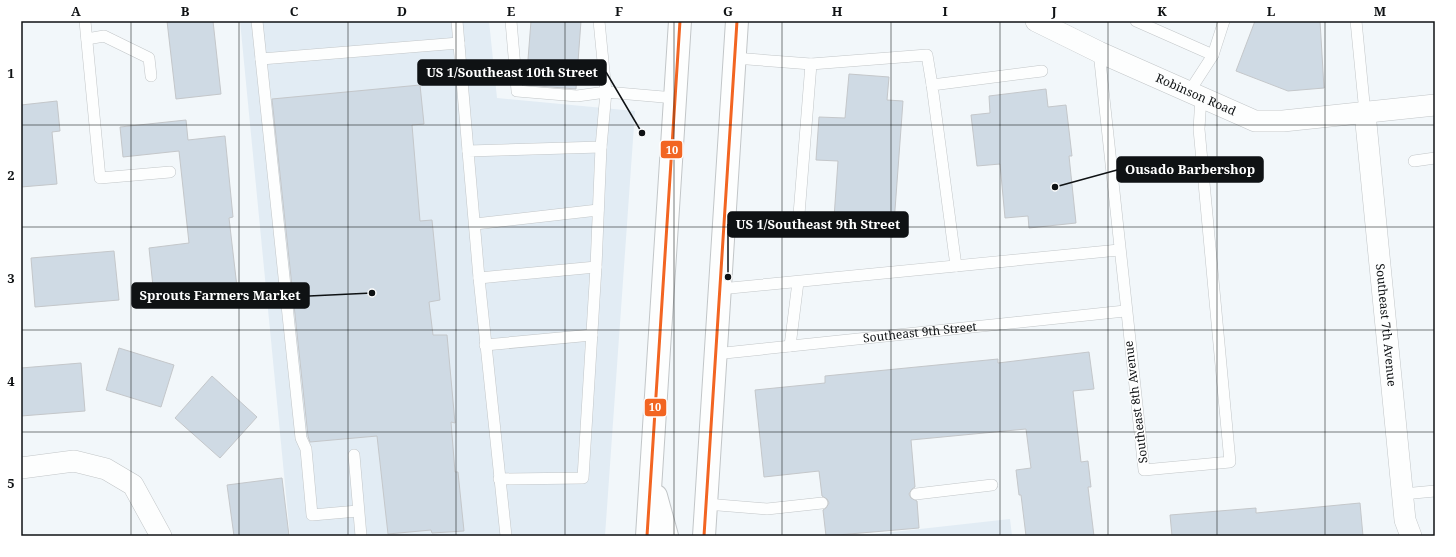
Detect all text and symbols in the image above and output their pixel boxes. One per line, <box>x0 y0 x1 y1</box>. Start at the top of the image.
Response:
text: A <box>71 2 81 20</box>
text: B <box>181 2 190 20</box>
text: C <box>290 2 299 20</box>
text: D <box>397 2 407 20</box>
text: E <box>507 2 516 20</box>
text: F <box>615 2 623 20</box>
text: G <box>723 2 733 20</box>
text: H <box>832 2 843 20</box>
text: I <box>942 2 948 20</box>
text: J <box>1050 2 1057 20</box>
text: K <box>1157 2 1167 20</box>
text: L <box>1267 2 1276 20</box>
text: M <box>1374 2 1387 20</box>
callout: US 1/Southeast 10th Street <box>418 60 606 85</box>
text: US 1/Southeast 10th Street <box>426 63 598 81</box>
text: 1 <box>7 64 15 82</box>
street label: Robinson Road <box>1153 69 1239 120</box>
line badge: 10 <box>660 140 683 159</box>
text: 10 <box>666 142 678 157</box>
callout: Ousado Barbershop <box>1117 157 1263 182</box>
text: Ousado Barbershop <box>1125 160 1255 178</box>
text: 2 <box>7 166 15 184</box>
callout: US 1/Southeast 9th Street <box>728 212 908 237</box>
text: US 1/Southeast 9th Street <box>736 215 900 233</box>
street label: Southeast 7th Avenue <box>1372 263 1401 387</box>
text: 3 <box>7 269 15 287</box>
callout: Sprouts Farmers Market <box>132 283 309 308</box>
text: Sprouts Farmers Market <box>140 286 300 304</box>
street label: Southeast 9th Street <box>862 318 977 346</box>
street label: Southeast 8th Avenue <box>1120 340 1151 464</box>
text: 4 <box>7 372 15 390</box>
line badge: 10 <box>644 398 667 417</box>
text: 10 <box>649 399 661 414</box>
text: 5 <box>7 474 15 492</box>

